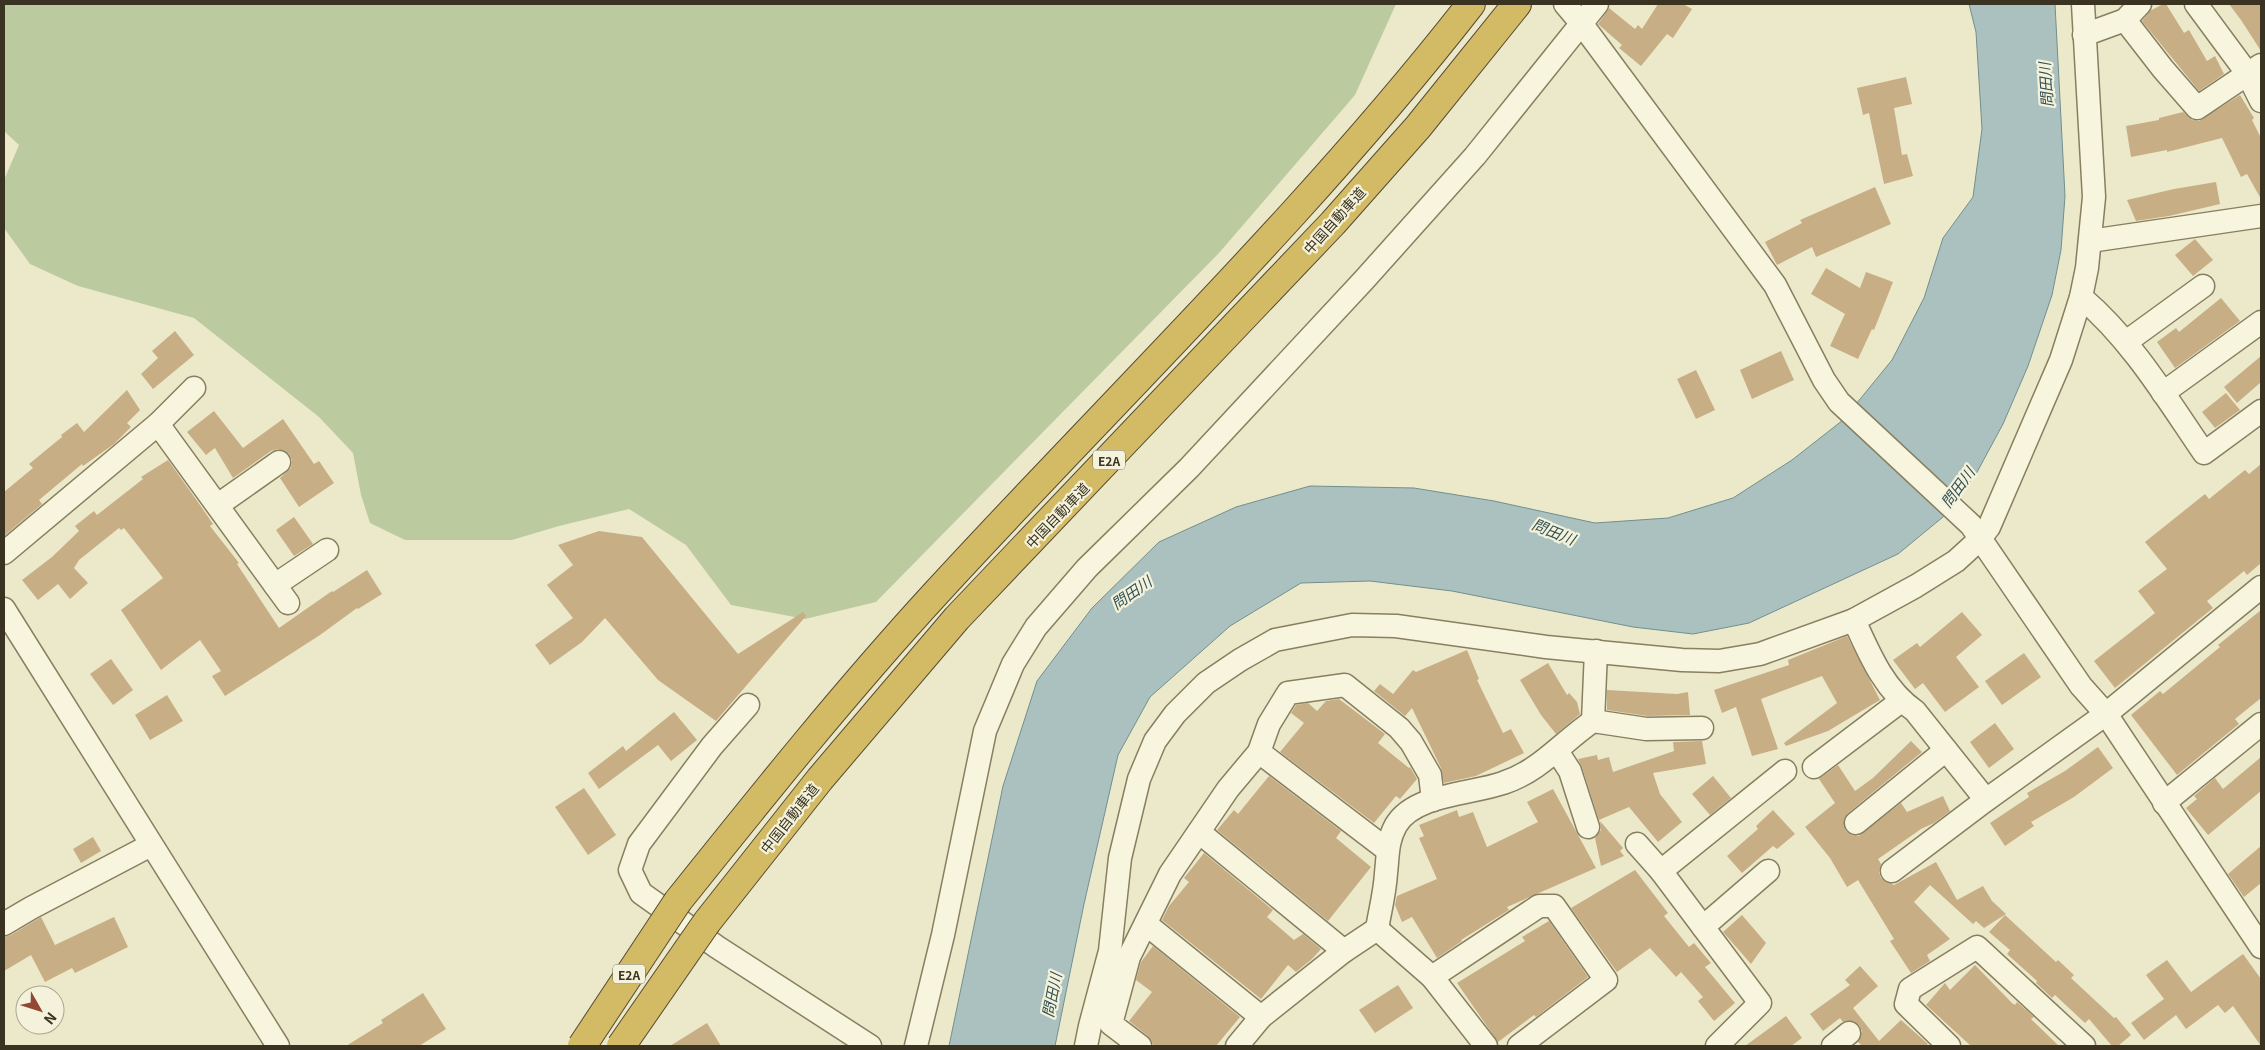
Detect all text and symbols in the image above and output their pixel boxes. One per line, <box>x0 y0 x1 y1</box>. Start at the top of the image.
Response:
water label: 問田川 <box>2033 60 2057 108</box>
street label: 中国自動車道 <box>1298 182 1370 258</box>
road number: E2A <box>1093 450 1125 470</box>
water label: 問田川 <box>1935 461 1980 511</box>
street label: 中国自動車道 <box>1021 478 1093 552</box>
water label: 問田川 <box>1529 513 1581 550</box>
water label: 問田川 <box>1107 569 1157 614</box>
street label: 中国自動車道 <box>755 779 823 857</box>
road number: E2A <box>613 964 645 984</box>
water label: 問田川 <box>1036 969 1066 1019</box>
north arrow <box>15 985 65 1035</box>
text: N <box>40 1008 62 1029</box>

